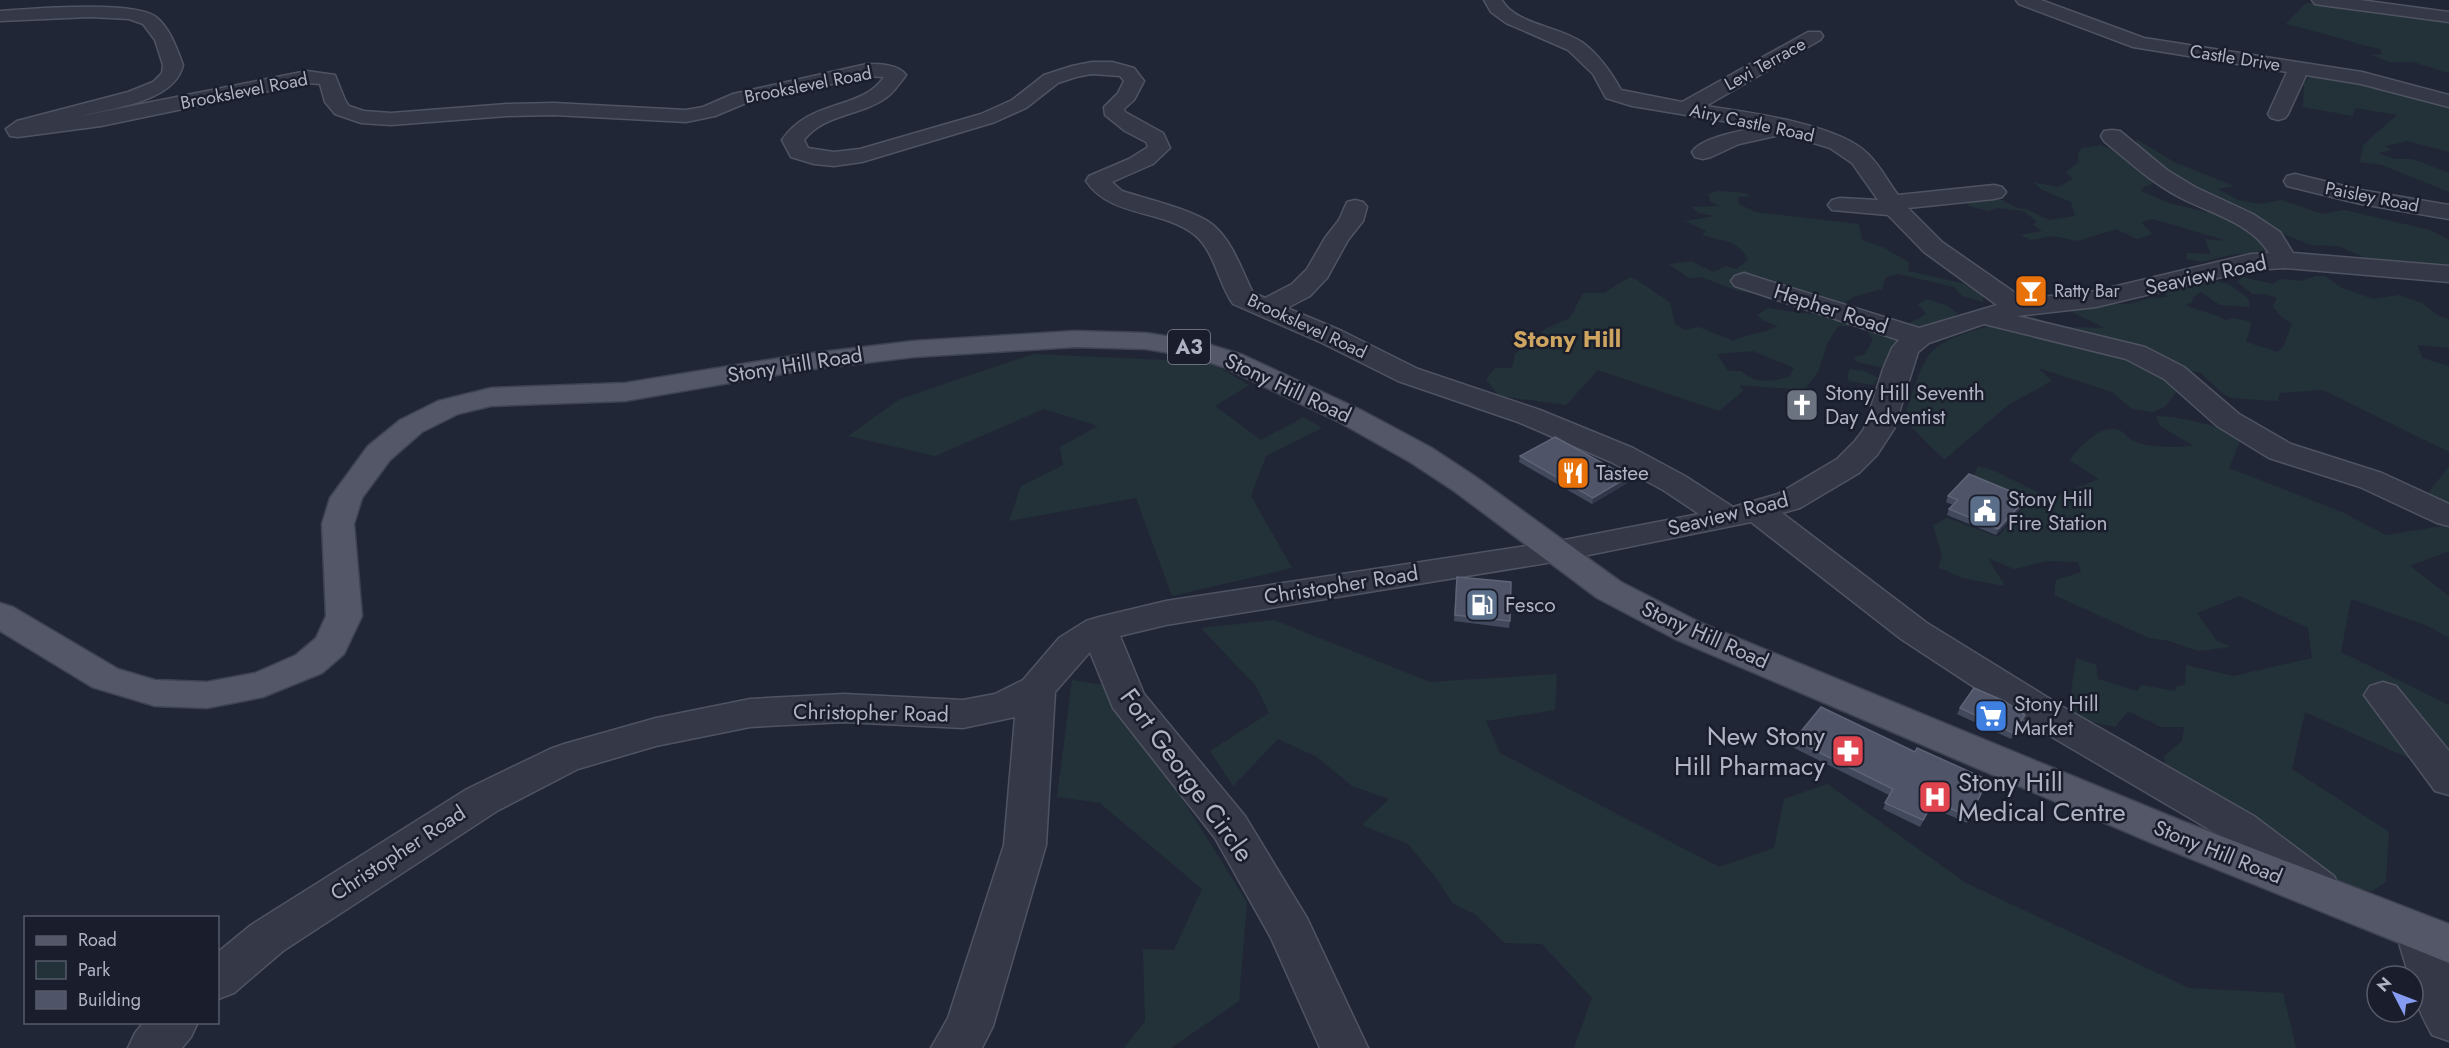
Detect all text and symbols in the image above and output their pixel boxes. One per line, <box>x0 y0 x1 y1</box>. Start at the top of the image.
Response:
street label: Levi Terrace <box>1719 31 1811 97</box>
street label: Castle Drive <box>2188 38 2282 78</box>
street label: Brookslevel Road <box>742 60 874 110</box>
street label: Brookslevel Road <box>178 66 310 116</box>
street label: Airy Castle Road <box>1687 97 1817 149</box>
street label: Paisley Road <box>2323 175 2421 219</box>
street label: Seaview Road <box>2143 247 2269 303</box>
bar icon: Ratty Bar <box>2013 273 2049 309</box>
street label: Hepher Road <box>1770 276 1892 342</box>
place label: Ratty Bar <box>2054 278 2120 304</box>
street label: Brookslevel Road <box>1243 287 1371 365</box>
district label: Stony Hill <box>1513 321 1621 356</box>
road number: A3 <box>1168 330 1210 364</box>
street label: Stony Hill Road <box>725 340 865 390</box>
street label: Stony Hill Road <box>1220 346 1356 430</box>
place label: Stony Hill Seventh Day Adventist <box>1825 378 1985 432</box>
church icon: Stony Hill Seventh Day Adventist <box>1784 387 1820 423</box>
restaurant icon: Tastee <box>1555 455 1591 491</box>
place label: Tastee <box>1596 458 1649 488</box>
place label: Stony Hill Fire Station <box>2008 484 2108 538</box>
street label: Seaview Road <box>1665 485 1791 543</box>
public building icon: Stony Hill Fire Station <box>1967 493 2003 529</box>
street label: Christopher Road <box>1262 558 1420 612</box>
fuel station icon: Fesco <box>1464 587 1500 623</box>
place label: Fesco <box>1505 590 1556 620</box>
street label: Stony Hill Road <box>1637 594 1773 676</box>
street label: Fort George Circle <box>1111 680 1263 870</box>
place label: Stony Hill Market <box>2014 689 2099 743</box>
street label: Christopher Road <box>793 697 949 729</box>
supermarket icon: Stony Hill Market <box>1973 698 2009 734</box>
place label: New Stony Hill Pharmacy <box>1674 717 1826 785</box>
pharmacy icon: New Stony Hill Pharmacy <box>1830 733 1866 769</box>
place label: Stony Hill Medical Centre <box>1958 763 2126 831</box>
hospital icon: Stony Hill Medical Centre <box>1917 779 1953 815</box>
street label: Christopher Road <box>325 798 471 908</box>
street label: Stony Hill Road <box>2149 813 2287 891</box>
legend <box>24 916 219 1024</box>
text: Road <box>78 927 117 953</box>
text: Park <box>78 957 110 983</box>
north arrow <box>2365 964 2425 1024</box>
text: N <box>2371 972 2397 997</box>
text: Building <box>78 987 141 1013</box>

